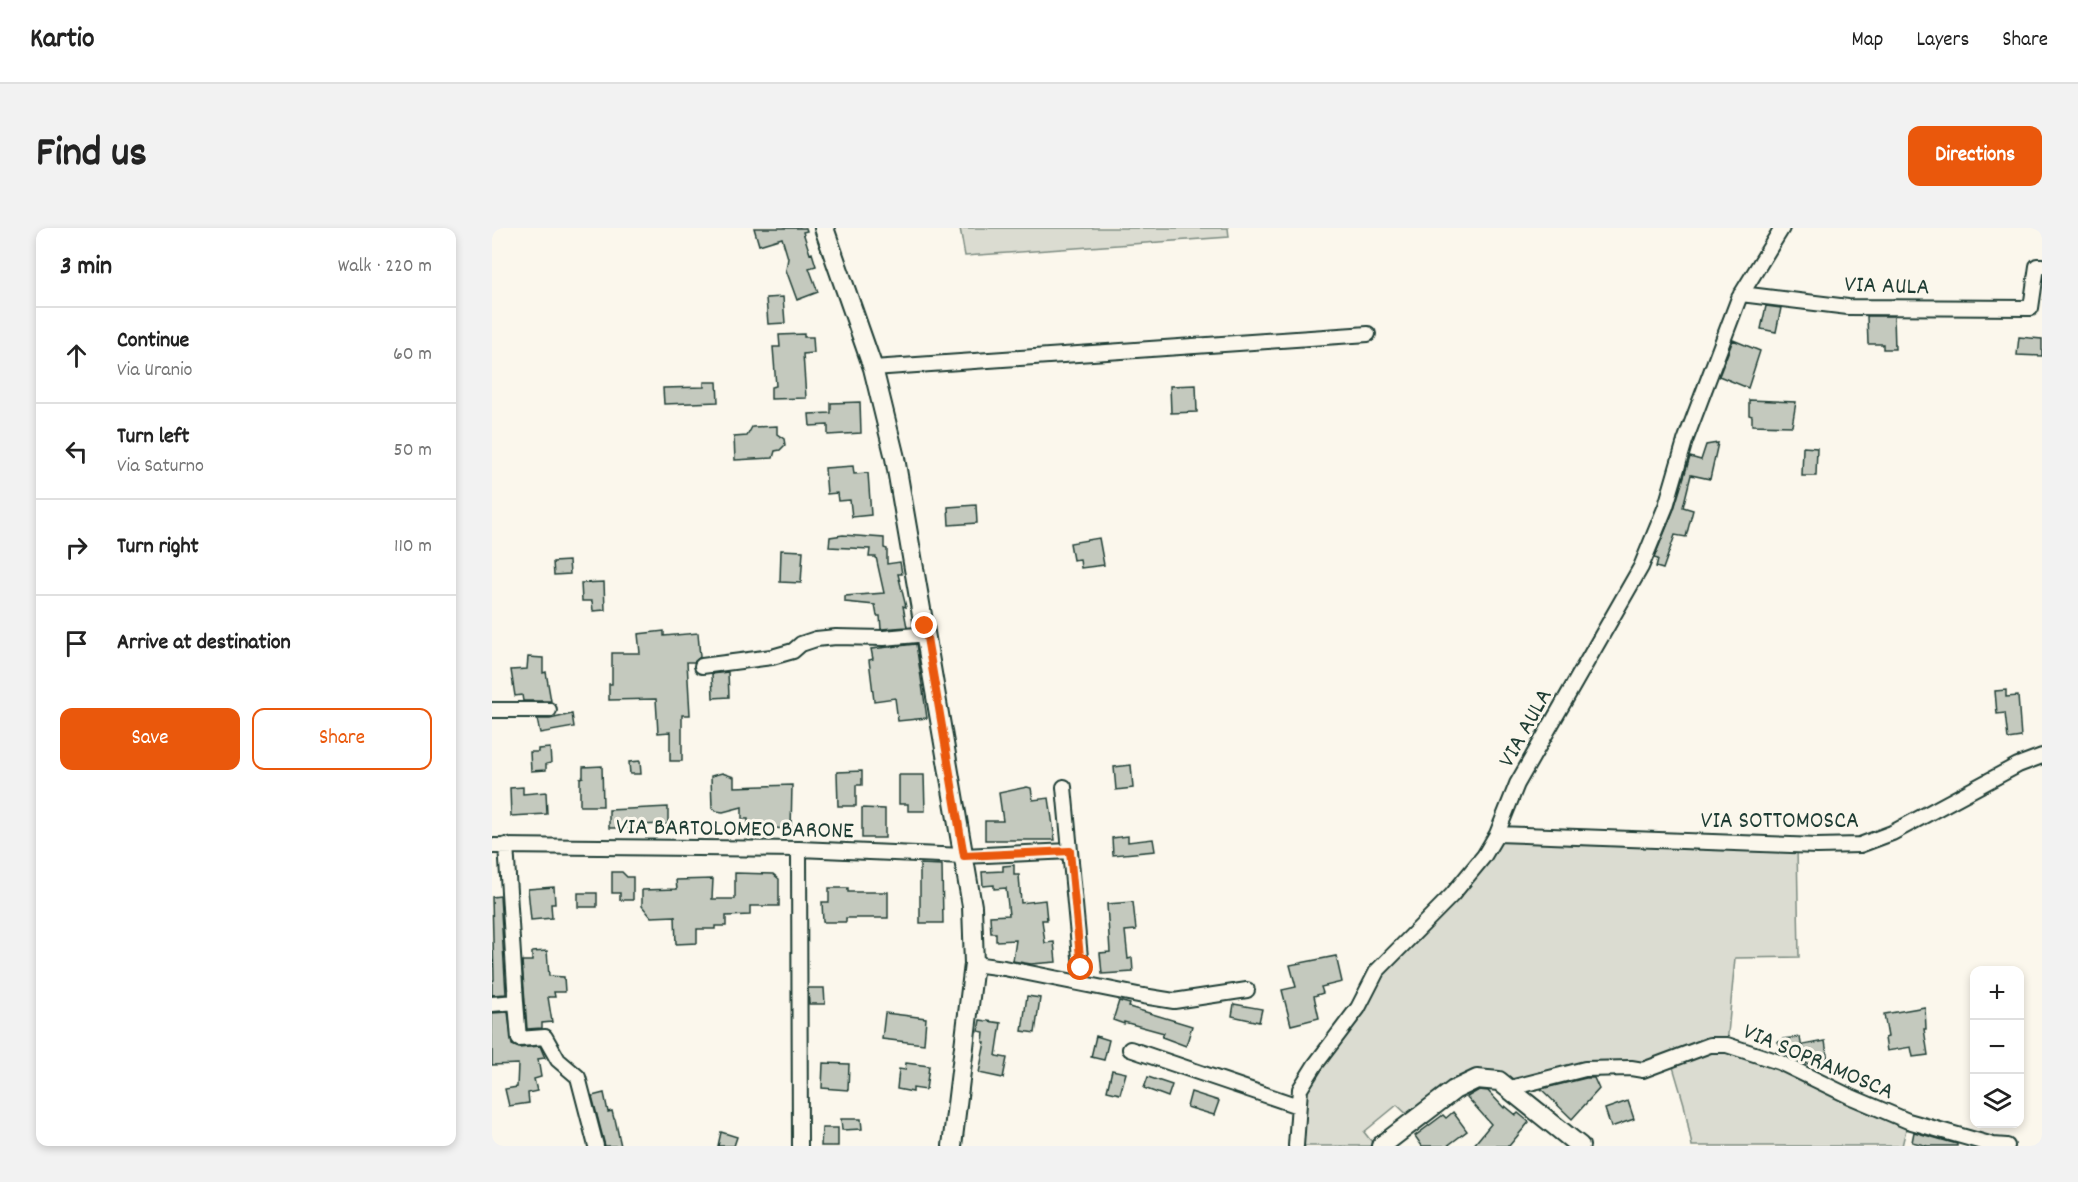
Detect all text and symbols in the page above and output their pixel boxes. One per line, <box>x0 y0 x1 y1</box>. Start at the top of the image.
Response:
text: Kartio <box>30 21 94 61</box>
text: Map <box>1852 26 1883 56</box>
text: Layers <box>1916 26 1969 56</box>
text: Share <box>2002 26 2048 56</box>
text: Find us <box>36 126 147 186</box>
button: Directions <box>1908 126 2042 186</box>
text: 3 min <box>60 249 112 286</box>
text: Walk · 220 m <box>338 253 432 281</box>
street label: VIA AULA <box>1844 269 1930 305</box>
text: Continue <box>117 326 189 357</box>
icon: ahead <box>60 339 93 372</box>
text: 60 m <box>393 341 432 369</box>
text: Via Uranio <box>117 357 192 385</box>
text: Turn left <box>117 422 189 453</box>
icon: left <box>60 435 93 468</box>
text: 50 m <box>394 437 432 465</box>
text: Via Saturno <box>117 453 204 481</box>
icon: right <box>60 531 93 564</box>
text: Turn right <box>117 532 199 563</box>
text: 110 m <box>394 533 432 561</box>
route end <box>911 612 937 638</box>
icon: arrive <box>60 627 93 660</box>
text: Arrive at destination <box>117 628 291 659</box>
street label: VIA AULA <box>1491 683 1562 774</box>
button: Save <box>60 708 240 770</box>
button: Share <box>252 708 432 770</box>
street label: VIA SOTTOMOSCA <box>1701 805 1859 839</box>
street label: VIA BARTOLOMEO BARONE <box>616 811 854 849</box>
route start <box>1067 954 1093 980</box>
map controls <box>1970 966 2024 1128</box>
button: + <box>1970 966 2024 1020</box>
street label: VIA SOPRAMOSCA <box>1737 1016 1899 1110</box>
button: − <box>1970 1020 2024 1074</box>
button: layers <box>1970 1074 2024 1128</box>

